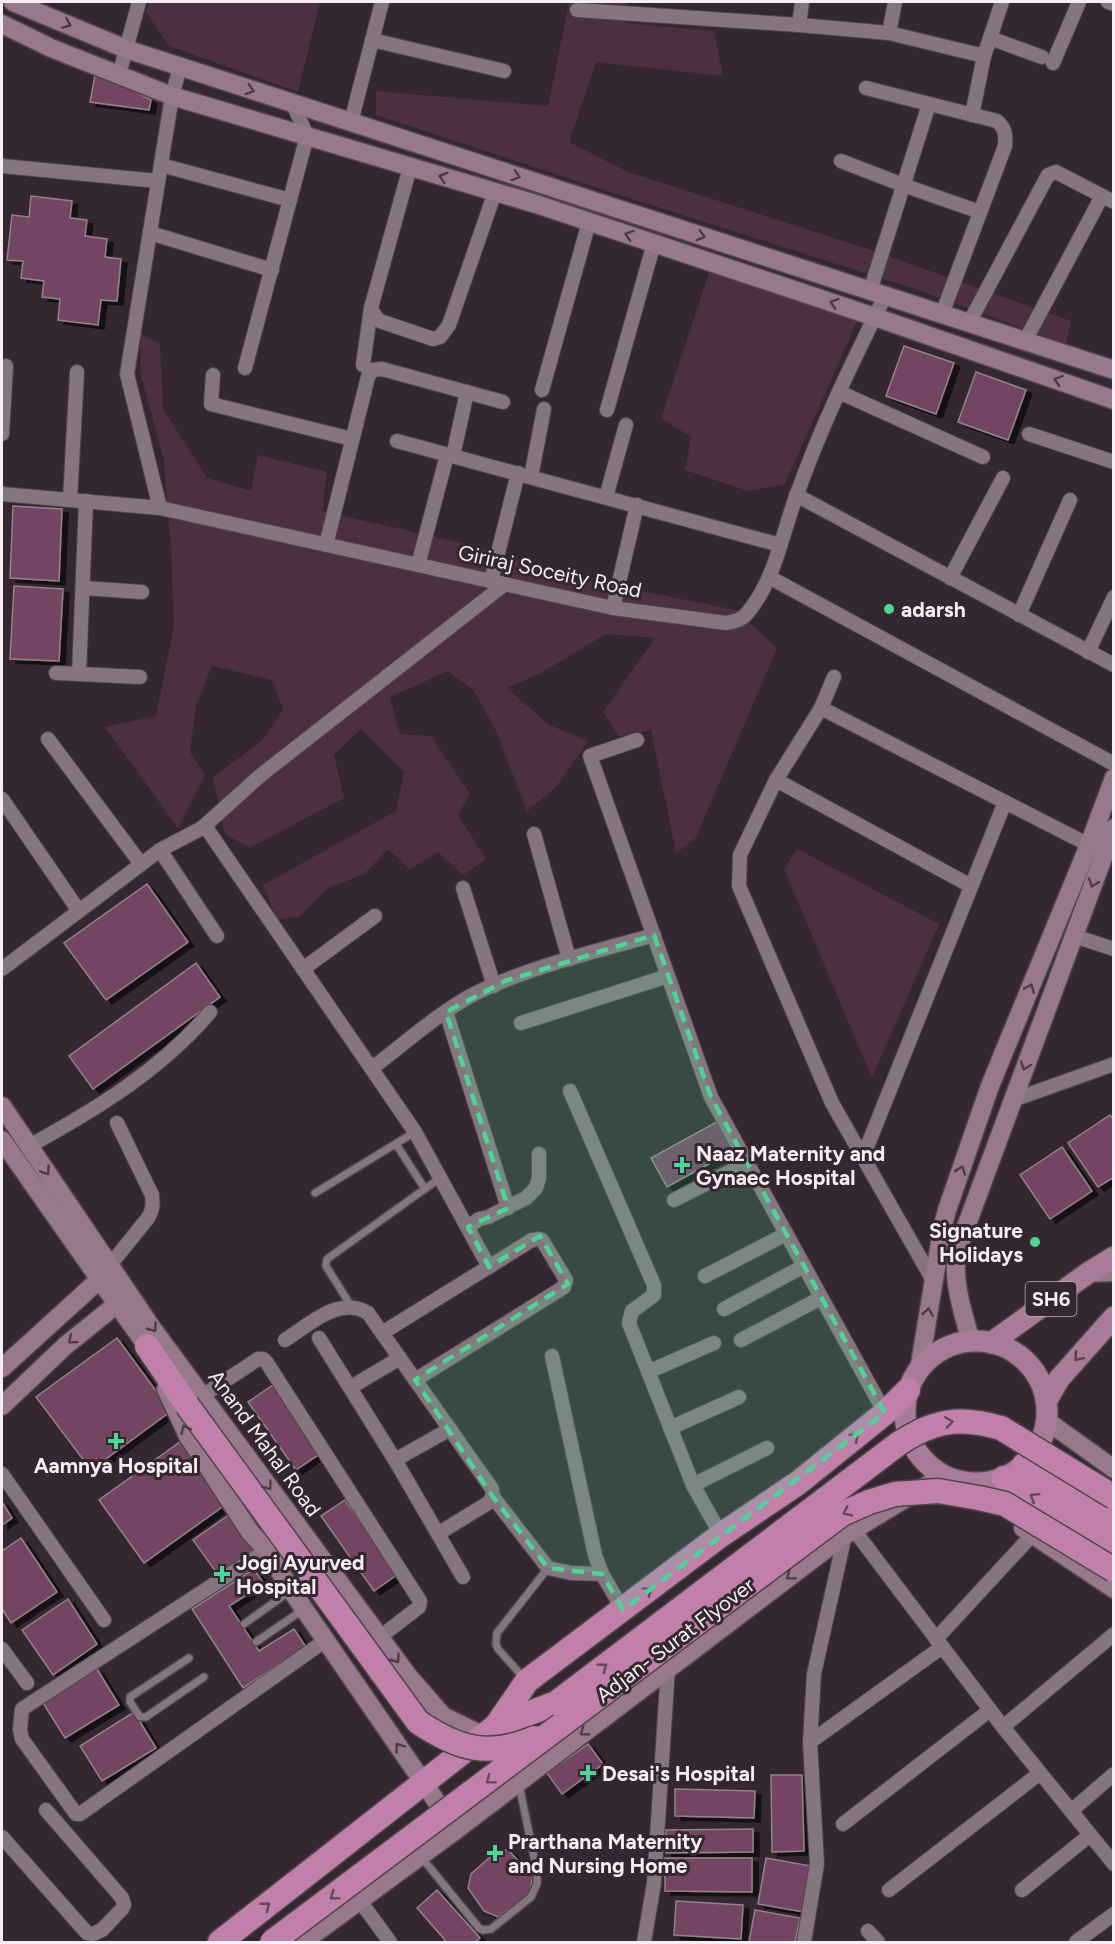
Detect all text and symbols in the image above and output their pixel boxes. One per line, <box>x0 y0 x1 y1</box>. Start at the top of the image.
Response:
one-way arrow <box>60 17 71 29</box>
one-way arrow <box>244 82 255 95</box>
one-way arrow <box>510 169 521 181</box>
one-way arrow <box>438 172 449 184</box>
one-way arrow <box>695 229 706 241</box>
one-way arrow <box>624 230 635 243</box>
one-way arrow <box>829 298 840 310</box>
one-way arrow <box>1053 375 1064 388</box>
street label: Giriraj Soceity Road <box>456 539 644 603</box>
place label: adarsh <box>901 597 966 622</box>
marker: adarsh <box>882 602 896 616</box>
one-way arrow <box>1088 877 1101 888</box>
one-way arrow <box>1023 983 1036 993</box>
one-way arrow <box>1020 1060 1033 1071</box>
place label: Naaz Maternity and Gynaec Hospital <box>696 1141 885 1190</box>
marker: Naaz Maternity and Gynaec Hospital <box>673 1156 691 1174</box>
one-way arrow <box>39 1165 50 1176</box>
one-way arrow <box>954 1165 967 1176</box>
place label: Signature Holidays <box>929 1218 1023 1267</box>
marker: Signature Holidays <box>1028 1235 1042 1249</box>
road number: SH6 <box>1026 1282 1076 1316</box>
one-way arrow <box>922 1308 934 1317</box>
one-way arrow <box>146 1322 157 1333</box>
one-way arrow <box>68 1333 79 1344</box>
one-way arrow <box>1074 1350 1085 1361</box>
street label: Anand Mahal Road <box>203 1365 327 1521</box>
one-way arrow <box>944 1417 953 1429</box>
one-way arrow <box>181 1425 193 1436</box>
marker: Aamnya Hospital <box>107 1432 125 1450</box>
one-way arrow <box>848 1434 859 1445</box>
place label: Aamnya Hospital <box>34 1453 198 1478</box>
one-way arrow <box>261 1479 272 1490</box>
one-way arrow <box>1030 1492 1040 1504</box>
one-way arrow <box>843 1504 854 1516</box>
place label: Jogi Ayurved Hospital <box>236 1550 364 1599</box>
marker: Jogi Ayurved Hospital <box>213 1565 231 1583</box>
one-way arrow <box>785 1569 796 1580</box>
street label: Adjan- Surat Flyover <box>591 1572 759 1708</box>
one-way arrow <box>641 1587 652 1598</box>
one-way arrow <box>389 1653 400 1664</box>
one-way arrow <box>596 1664 607 1675</box>
one-way arrow <box>579 1724 590 1735</box>
one-way arrow <box>395 1743 406 1754</box>
place label: Desai's Hospital <box>602 1761 755 1786</box>
marker: Desai's Hospital <box>579 1764 597 1782</box>
one-way arrow <box>485 1772 496 1783</box>
place label: Prarthana Maternity and Nursing Home <box>508 1829 703 1878</box>
marker: Prarthana Maternity and Nursing Home <box>486 1844 504 1862</box>
one-way arrow <box>329 1889 340 1900</box>
one-way arrow <box>259 1903 270 1914</box>

